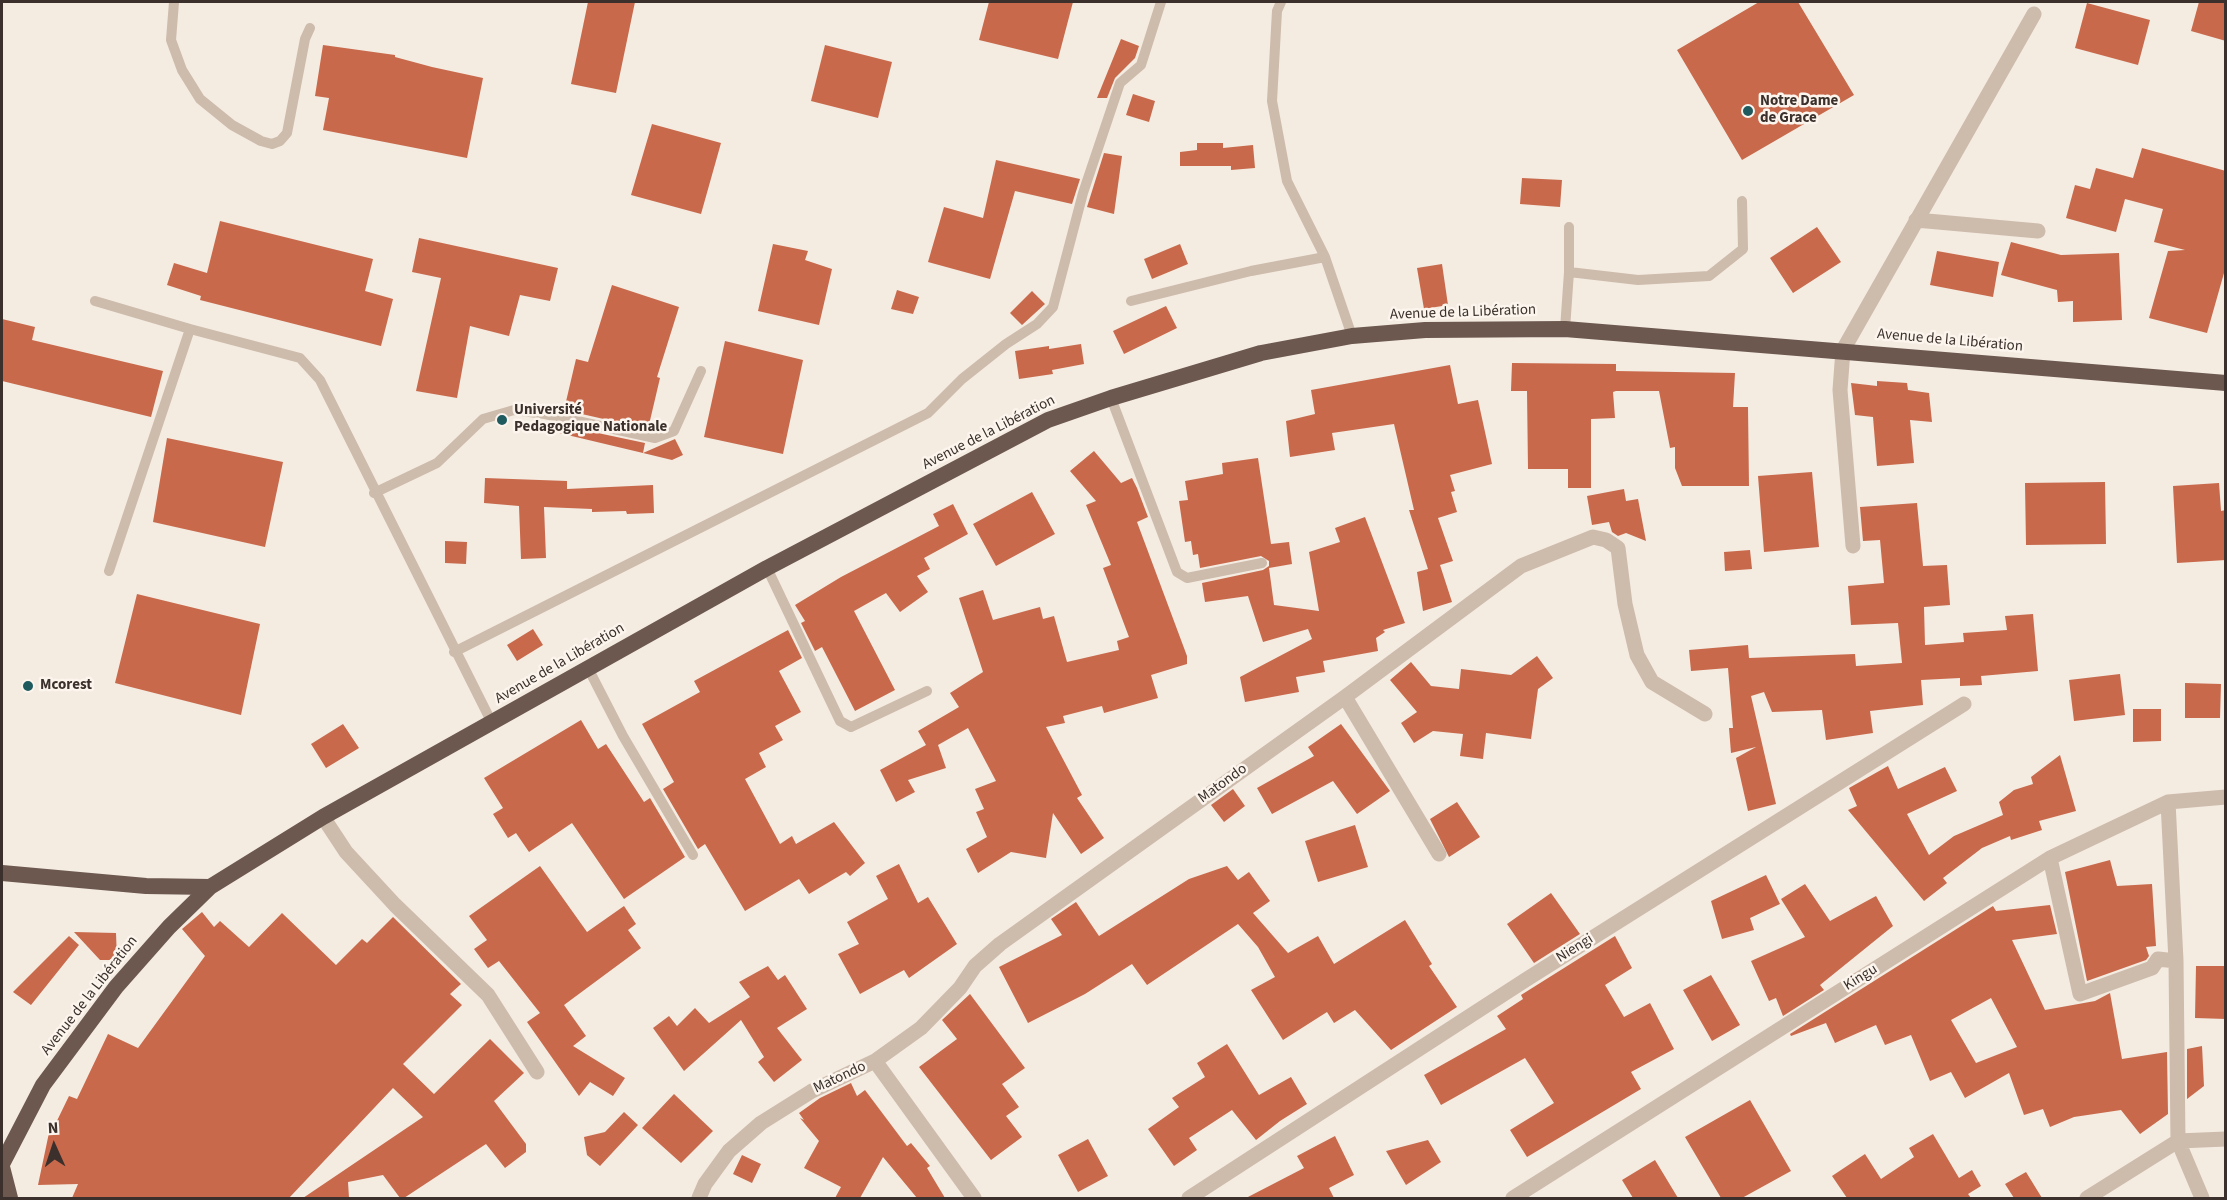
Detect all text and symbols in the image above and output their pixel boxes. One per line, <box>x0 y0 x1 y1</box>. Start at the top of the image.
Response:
place label: Notre Dame de Grace <box>1760 93 1838 128</box>
marker: Notre Dame de Grace <box>1741 104 1755 118</box>
street label: Avenue de la Libération <box>1390 301 1536 325</box>
street label: Avenue de la Libération <box>1876 326 2024 356</box>
street label: Avenue de la Libération <box>920 392 1058 474</box>
place label: Université Pedagogique Nationale <box>514 402 667 437</box>
marker: Université Pedagogique Nationale <box>495 413 509 427</box>
street label: Avenue de la Libération <box>492 620 628 708</box>
place label: Mcorest <box>40 677 92 695</box>
marker: Mcorest <box>21 679 35 693</box>
street label: Matondo <box>1195 760 1251 808</box>
street label: Niengi <box>1553 931 1597 967</box>
street label: Avenue de la Libération <box>38 933 142 1059</box>
street label: Kingu <box>1841 961 1881 995</box>
street label: Matondo <box>811 1058 869 1098</box>
north arrow <box>24 1116 84 1176</box>
text: N <box>47 1117 59 1139</box>

